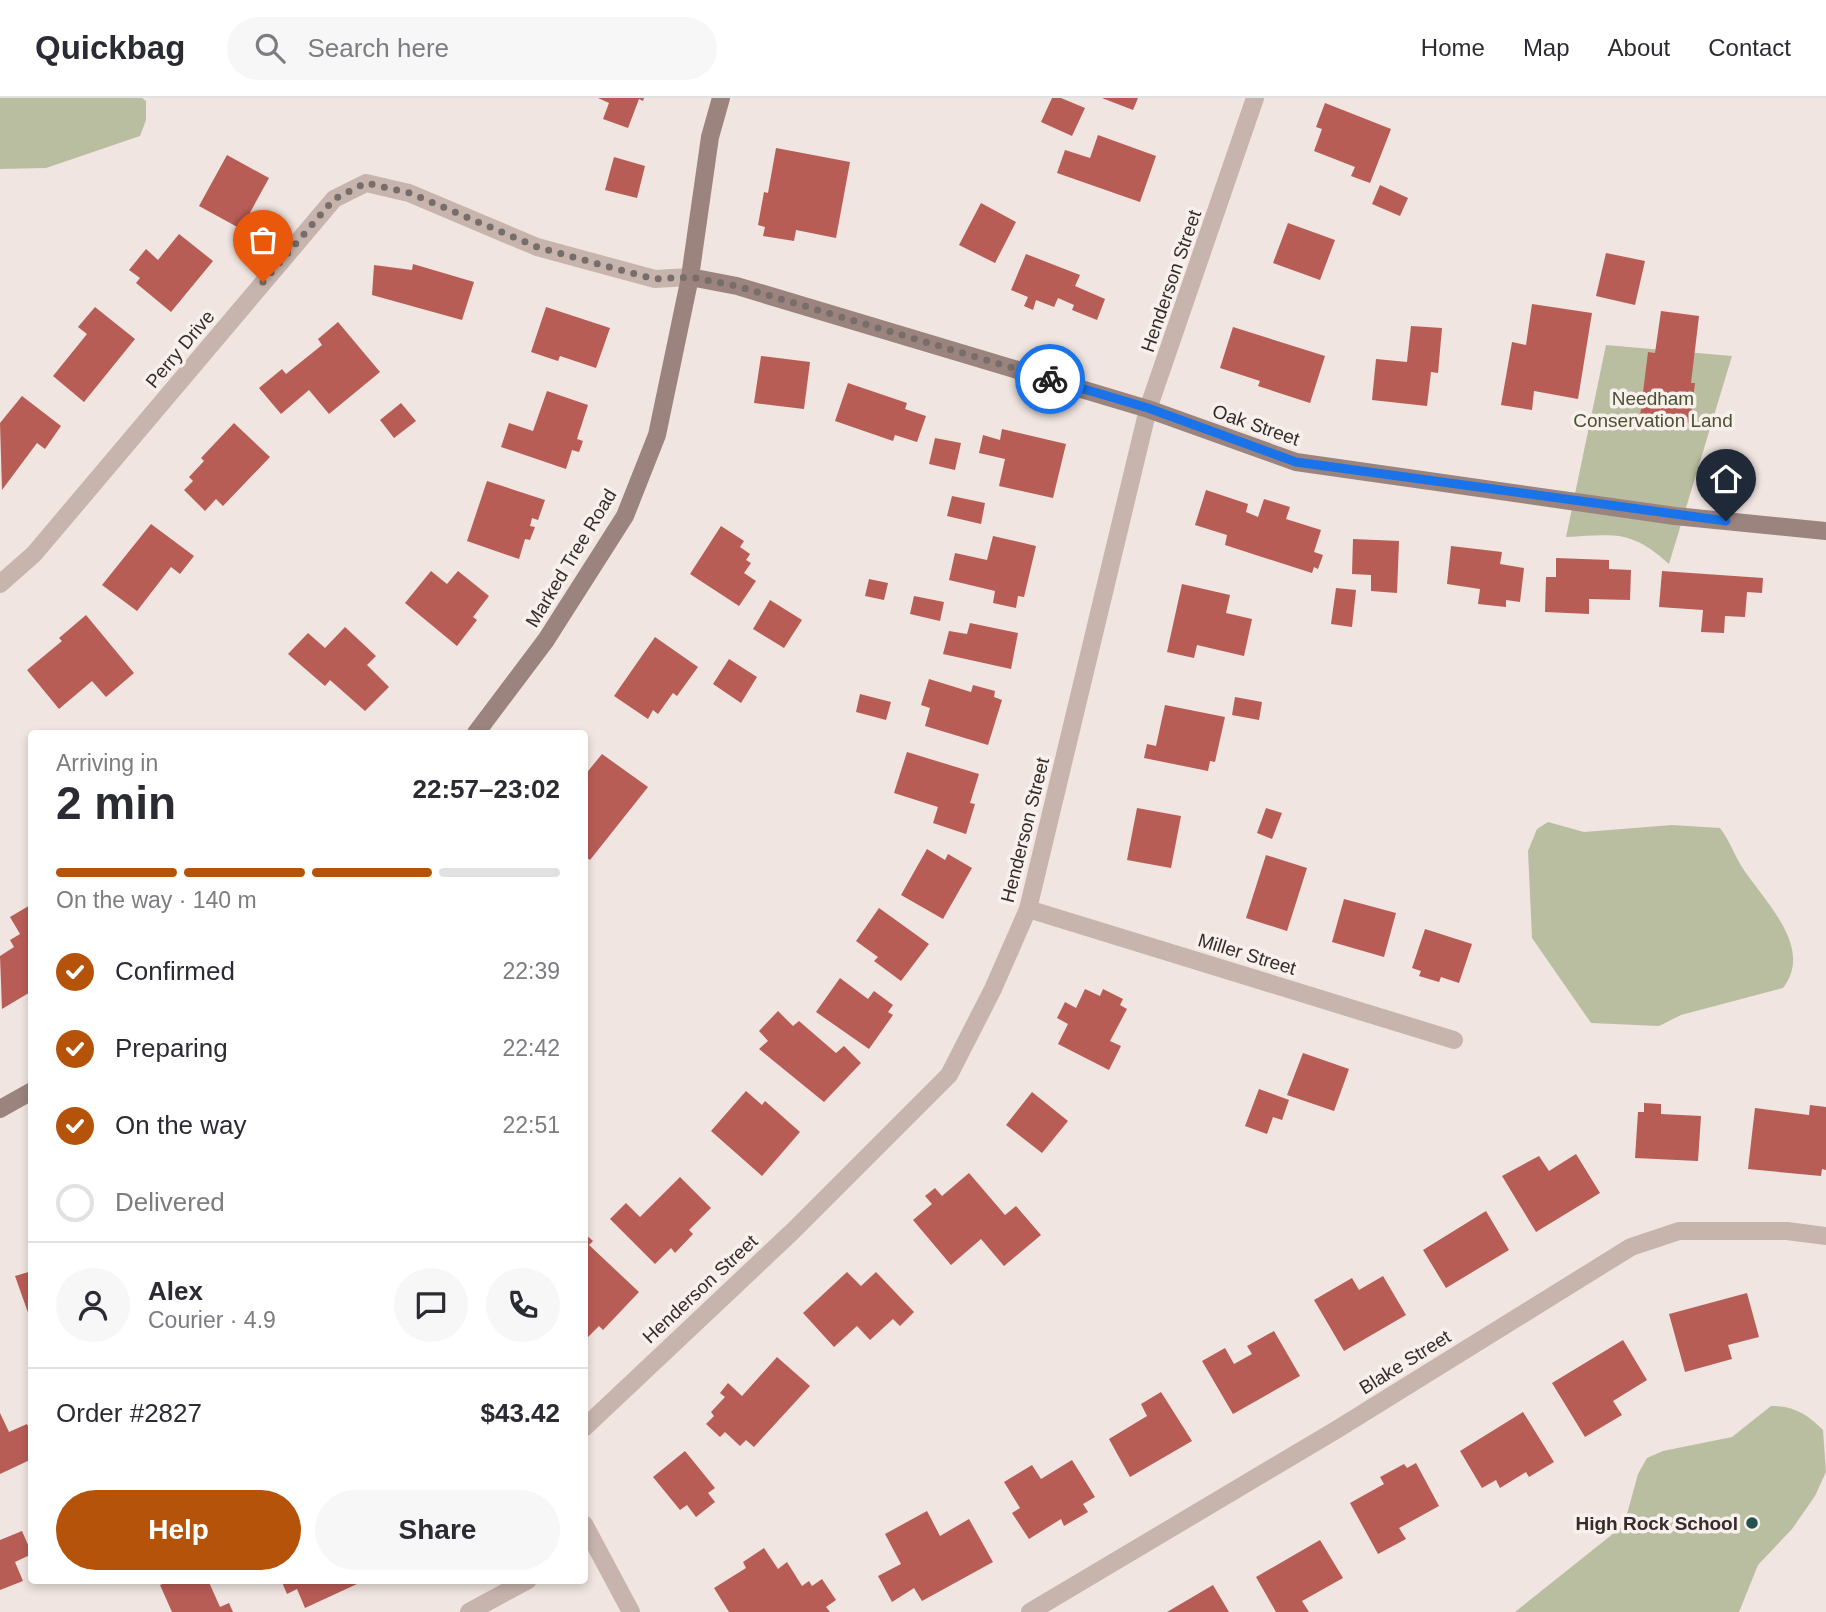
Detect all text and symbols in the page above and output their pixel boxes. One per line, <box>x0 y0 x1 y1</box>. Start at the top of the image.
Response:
search box <box>227 17 717 80</box>
text: Quickbag <box>35 29 185 66</box>
icon: search <box>251 29 289 67</box>
text: Search here <box>307 33 449 63</box>
text: Home <box>1421 34 1485 61</box>
text: Map <box>1523 34 1570 61</box>
text: About <box>1608 34 1670 61</box>
text: Contact <box>1708 34 1791 61</box>
street label: Henderson Street <box>1137 206 1205 355</box>
pin <box>233 210 293 282</box>
icon: bag <box>244 221 282 259</box>
street label: Perry Drive <box>141 306 219 392</box>
courier <box>1015 344 1085 414</box>
icon: bike <box>1031 360 1069 398</box>
park label: Needham Conservation Land <box>1573 388 1733 431</box>
street label: Oak Street <box>1210 400 1303 450</box>
pin <box>1696 449 1756 521</box>
icon: home <box>1707 460 1745 498</box>
street label: Marked Tree Road <box>521 485 621 631</box>
text: Arriving in <box>56 750 158 776</box>
street label: Henderson Street <box>997 755 1053 905</box>
text: 22:57–23:02 <box>413 774 560 804</box>
text: 2 min <box>56 777 176 829</box>
text: On the way · 140 m <box>56 887 257 913</box>
street label: Miller Street <box>1195 929 1299 979</box>
icon: check <box>56 953 94 991</box>
text: Confirmed <box>115 956 235 986</box>
text: 22:39 <box>502 958 560 984</box>
icon: check <box>56 1030 94 1068</box>
text: Preparing <box>115 1033 228 1063</box>
text: 22:42 <box>502 1035 560 1061</box>
icon: check <box>56 1107 94 1145</box>
text: On the way <box>115 1110 247 1140</box>
text: 22:51 <box>502 1112 560 1138</box>
text: Delivered <box>115 1187 225 1217</box>
street label: Henderson Street <box>638 1230 762 1347</box>
button: person <box>56 1268 130 1342</box>
button: chat <box>394 1268 468 1342</box>
button: phone <box>486 1268 560 1342</box>
text: Alex <box>148 1276 203 1306</box>
text: Courier · 4.9 <box>148 1307 276 1333</box>
street label: Blake Street <box>1356 1325 1455 1398</box>
text: Order #2827 <box>56 1398 202 1428</box>
text: $43.42 <box>480 1398 560 1428</box>
button: Help <box>56 1490 301 1570</box>
button: Share <box>315 1490 560 1570</box>
place label: High Rock School <box>1575 1513 1738 1534</box>
marker: High Rock School <box>1744 1515 1760 1531</box>

